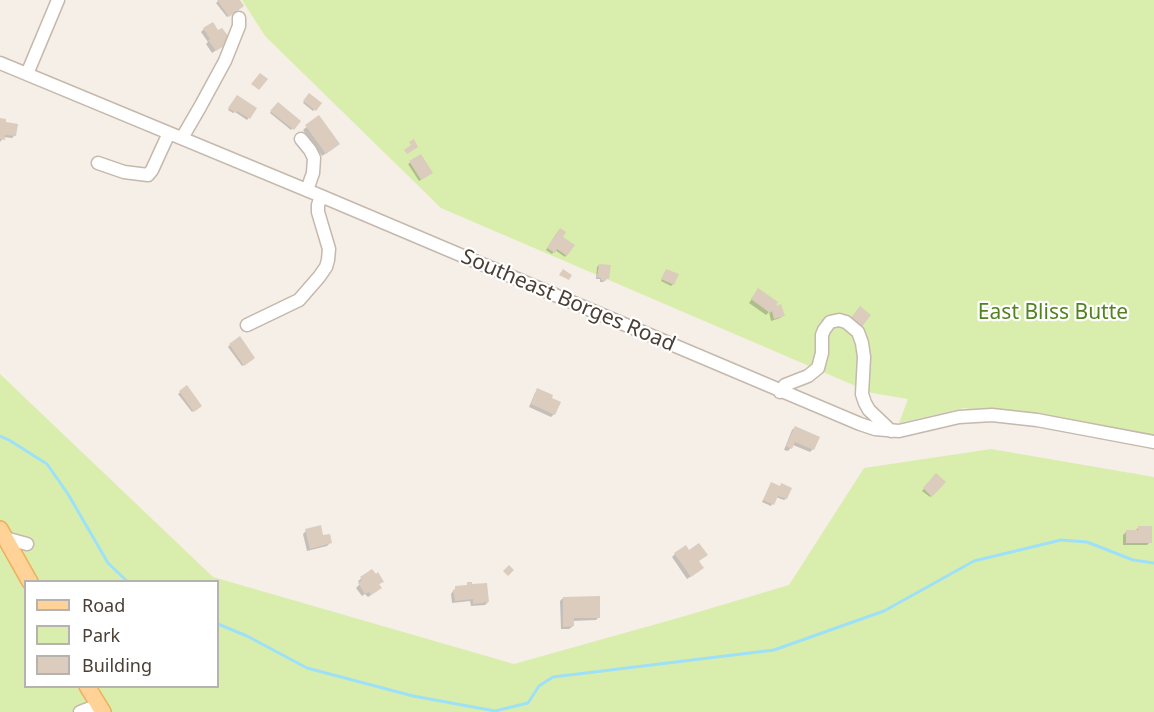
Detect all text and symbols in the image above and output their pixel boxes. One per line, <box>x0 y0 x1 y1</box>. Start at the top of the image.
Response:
street label: Southeast Borges Road <box>457 244 679 358</box>
park label: East Bliss Butte <box>978 300 1128 326</box>
legend <box>24 580 219 688</box>
text: Road <box>82 593 125 617</box>
text: Park <box>82 623 120 647</box>
text: Building <box>82 653 152 677</box>

